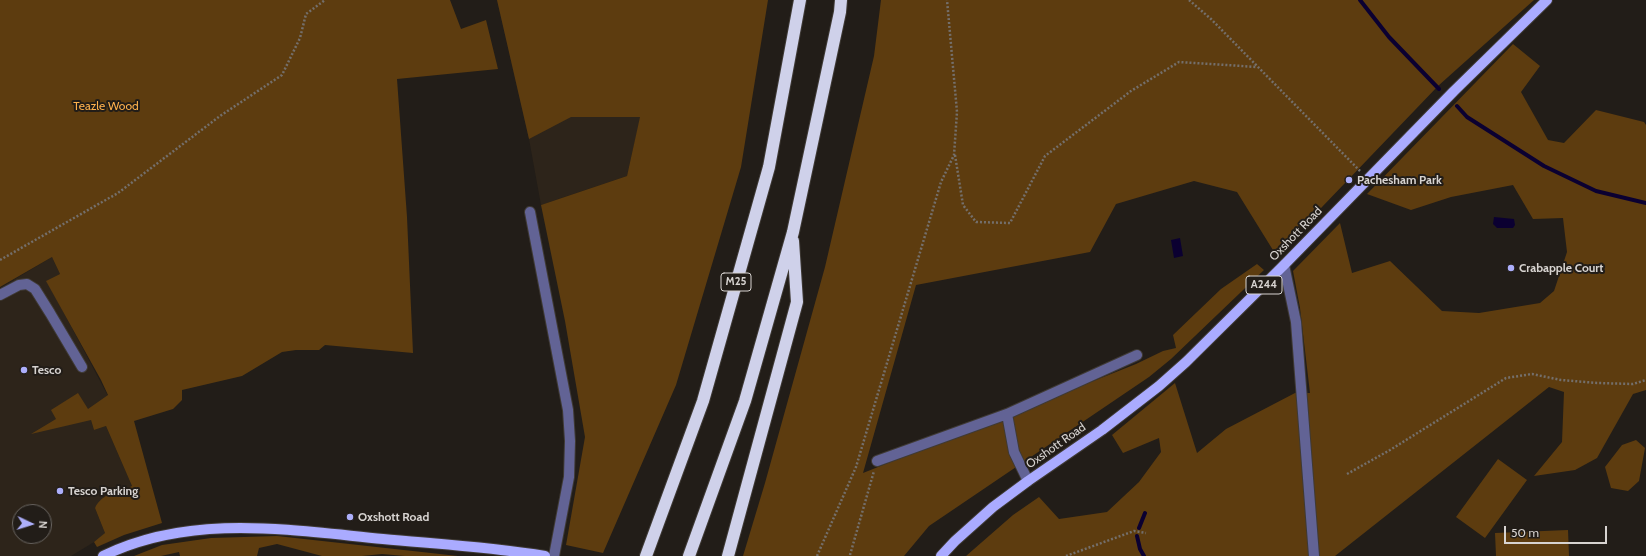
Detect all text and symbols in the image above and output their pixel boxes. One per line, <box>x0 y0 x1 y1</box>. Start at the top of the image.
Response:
park label: Teazle Wood <box>73 99 139 113</box>
place label: Pachesham Park <box>1357 173 1442 187</box>
marker: Pachesham Park <box>1344 175 1354 185</box>
street label: Oxshott Road <box>1267 204 1325 264</box>
place label: Crabapple Court <box>1519 261 1603 275</box>
marker: Crabapple Court <box>1506 263 1516 273</box>
road number: M25 <box>721 273 751 291</box>
road number: A244 <box>1246 276 1282 294</box>
place label: Tesco <box>32 363 61 377</box>
marker: Tesco <box>19 365 29 375</box>
street label: Oxshott Road <box>1023 420 1089 472</box>
place label: Tesco Parking <box>68 484 138 498</box>
marker: Tesco Parking <box>55 486 65 496</box>
north arrow <box>12 504 52 544</box>
place label: Oxshott Road <box>358 510 429 524</box>
marker: Oxshott Road <box>345 512 355 522</box>
scale bar <box>1506 518 1609 544</box>
text: N <box>36 520 50 529</box>
text: 50 m <box>1511 525 1539 540</box>

